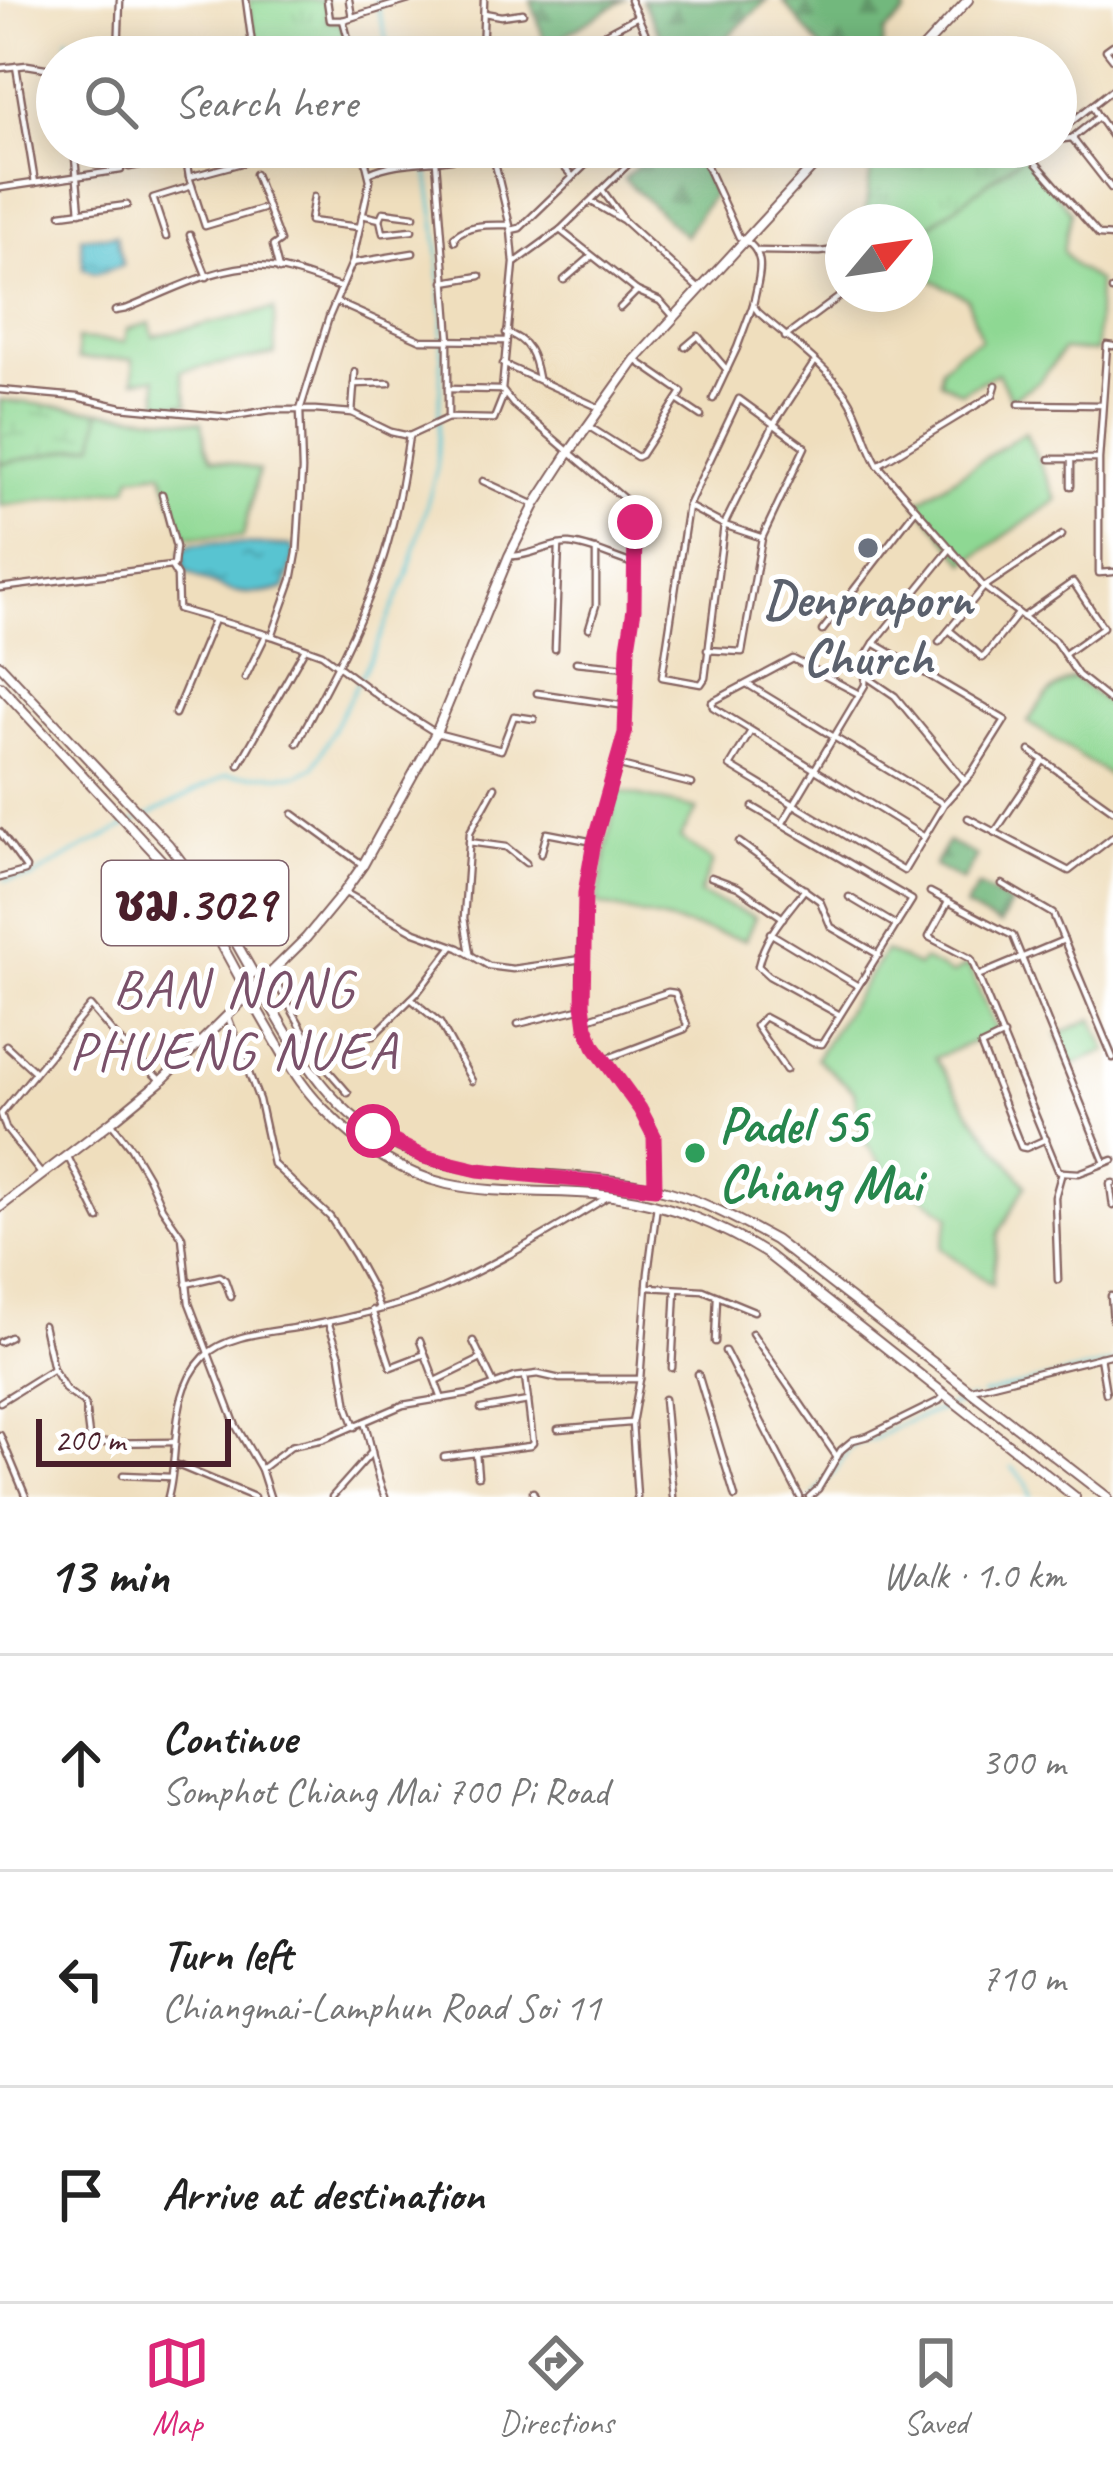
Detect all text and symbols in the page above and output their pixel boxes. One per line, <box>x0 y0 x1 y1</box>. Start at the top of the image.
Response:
search box <box>36 36 1077 168</box>
icon: search <box>78 69 144 135</box>
text: Search here <box>174 74 357 131</box>
north arrow <box>825 204 933 312</box>
route end <box>608 495 662 549</box>
marker: Denpraporn Church <box>855 535 881 561</box>
place label: Denpraporn Church <box>764 567 975 690</box>
road number: ชม.3029 <box>102 861 288 945</box>
district label: BAN NONG PHUENG NUEA <box>69 954 399 1084</box>
place label: Padel 55 Chiang Mai <box>719 1093 927 1216</box>
route start <box>346 1104 400 1158</box>
marker: Padel 55 Chiang Mai <box>682 1140 708 1166</box>
scale bar <box>36 1413 231 1466</box>
text: 200 m <box>54 1419 125 1461</box>
text: 13 min <box>48 1543 169 1607</box>
text: Walk · 1.0 km <box>883 1551 1065 1600</box>
text: Continue <box>162 1710 296 1767</box>
icon: ahead <box>48 1730 114 1796</box>
text: 300 m <box>981 1738 1065 1787</box>
text: Somphot Chiang Mai 700 Pi Road <box>162 1767 608 1816</box>
text: Turn left <box>162 1926 292 1983</box>
icon: left <box>48 1946 114 2012</box>
text: 710 m <box>981 1954 1065 2003</box>
text: Chiangmai-Lamphun Road Soi 11 <box>162 1983 601 2032</box>
icon: arrive <box>48 2162 114 2228</box>
text: Arrive at destination <box>162 2166 484 2223</box>
tab: Map <box>144 2330 210 2444</box>
tab: Directions <box>499 2330 614 2444</box>
tab: Saved <box>903 2330 969 2444</box>

